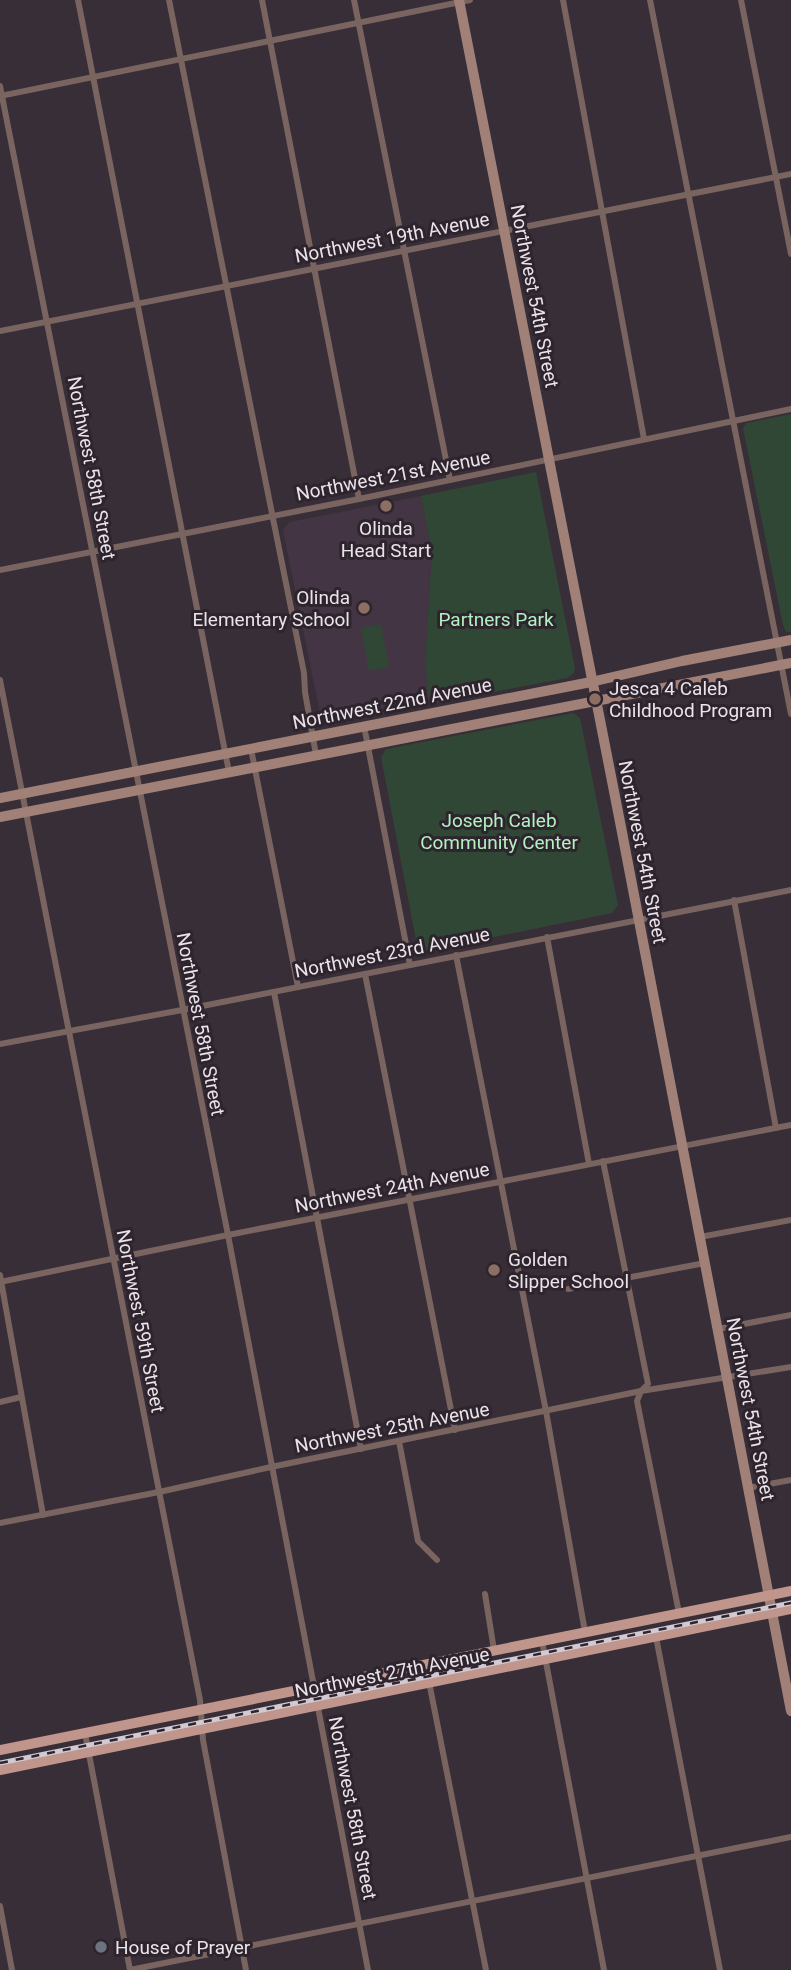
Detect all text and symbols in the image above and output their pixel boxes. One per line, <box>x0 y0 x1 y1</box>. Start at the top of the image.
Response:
street label: Northwest 54th Street <box>505 203 564 390</box>
street label: Northwest 19th Avenue <box>293 207 491 268</box>
street label: Northwest 58th Street <box>62 375 121 562</box>
street label: Northwest 21st Avenue <box>294 445 492 506</box>
marker: Olinda Head Start <box>378 498 394 514</box>
place label: Olinda Head Start <box>341 517 431 562</box>
place label: Olinda Elementary School <box>192 586 350 631</box>
marker: Olinda Elementary School <box>356 600 372 616</box>
park label: Partners Park <box>438 608 554 631</box>
street label: Northwest 22nd Avenue <box>291 673 494 734</box>
place label: Jesca 4 Caleb Childhood Program <box>609 677 772 722</box>
marker: Jesca 4 Caleb Childhood Program <box>587 691 603 707</box>
street label: Northwest 54th Street <box>613 759 672 946</box>
park label: Joseph Caleb Community Center <box>420 809 578 854</box>
street label: Northwest 23rd Avenue <box>293 922 492 983</box>
street label: Northwest 58th Street <box>171 931 230 1118</box>
street label: Northwest 24th Avenue <box>293 1157 491 1218</box>
street label: Northwest 59th Street <box>111 1228 170 1415</box>
place label: Golden Slipper School <box>508 1248 629 1293</box>
marker: Golden Slipper School <box>486 1262 502 1278</box>
street label: Northwest 54th Street <box>721 1316 780 1503</box>
street label: Northwest 25th Avenue <box>293 1397 491 1458</box>
street label: Northwest 27th Avenue <box>293 1642 491 1703</box>
street label: Northwest 58th Street <box>323 1715 382 1902</box>
place label: House of Prayer <box>115 1936 251 1959</box>
marker: House of Prayer <box>93 1939 109 1955</box>

